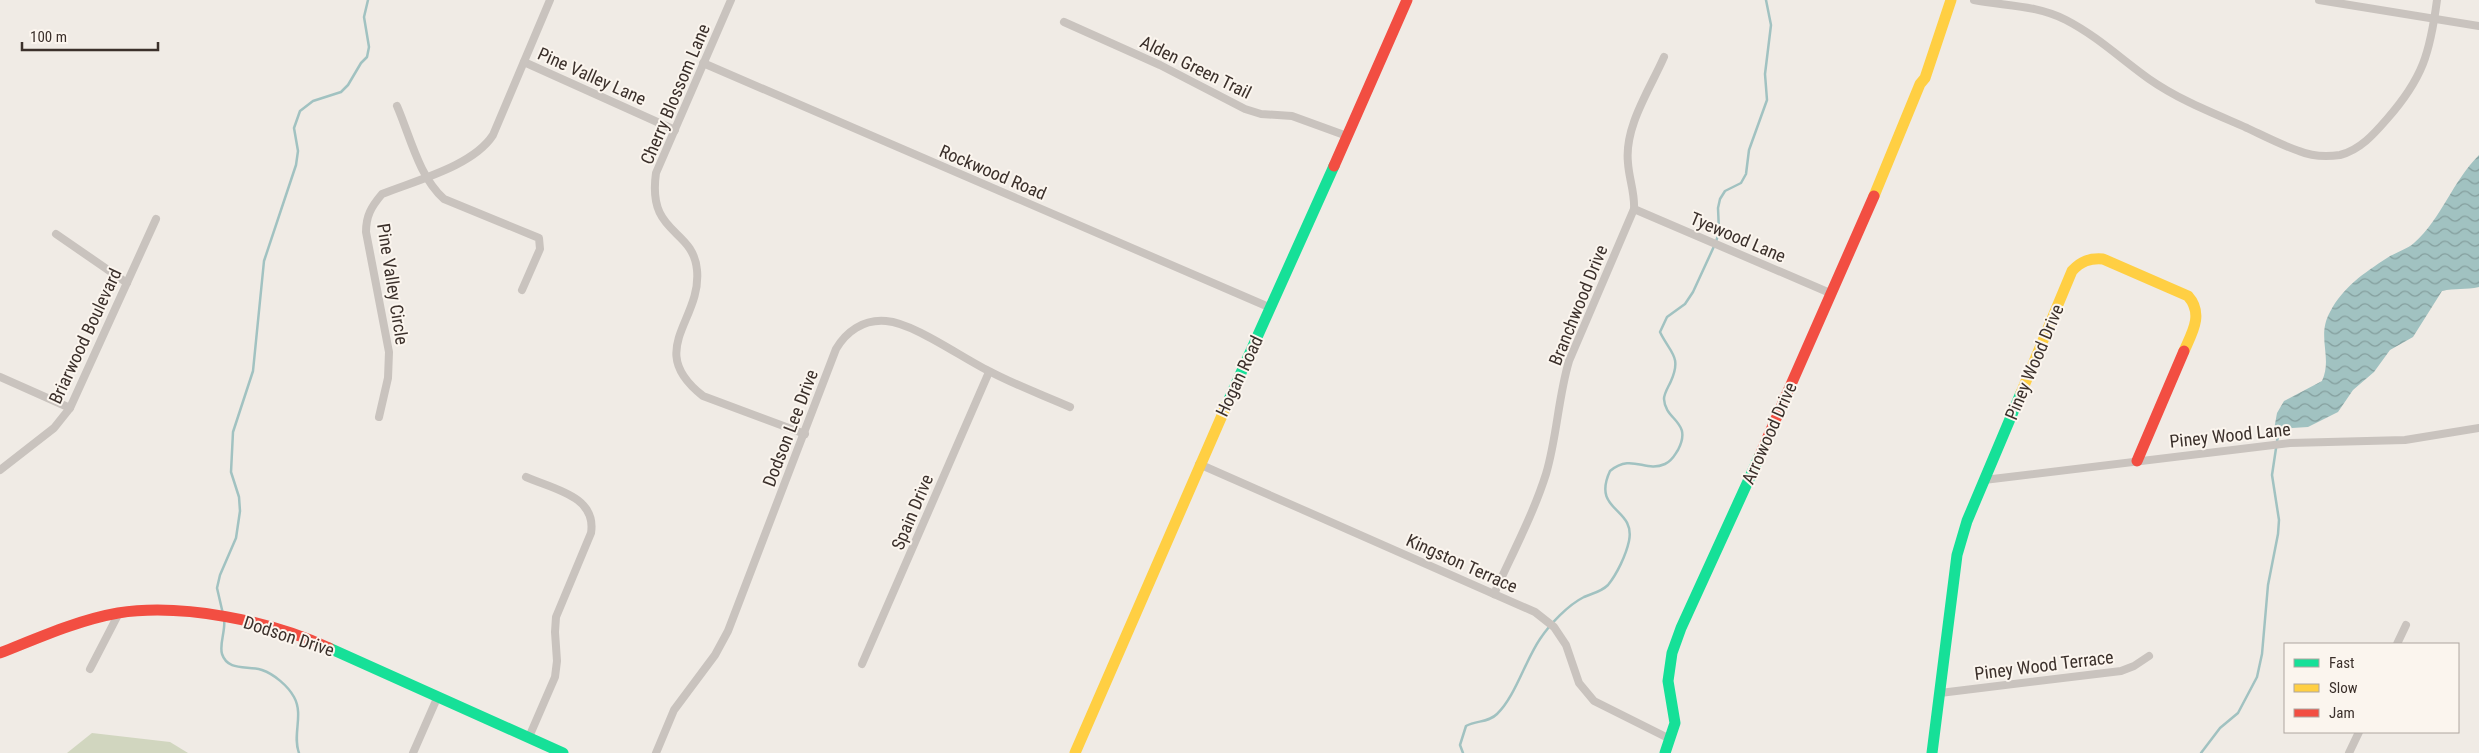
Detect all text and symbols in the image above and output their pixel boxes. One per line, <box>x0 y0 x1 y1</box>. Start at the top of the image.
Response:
scale bar <box>22 20 159 52</box>
street label: Cherry Blossom Lane <box>636 21 714 167</box>
text: 100 m <box>30 28 67 46</box>
street label: Alden Green Trail <box>1137 31 1255 103</box>
street label: Pine Valley Lane <box>535 43 649 109</box>
street label: Rockwood Road <box>936 140 1050 204</box>
street label: Tyewood Lane <box>1687 207 1789 267</box>
street label: Pine Valley Circle <box>373 222 413 346</box>
street label: Branchwood Drive <box>1544 242 1612 368</box>
street label: Briarwood Boulevard <box>44 265 126 407</box>
street label: Piney Wood Drive <box>2000 301 2068 423</box>
street label: Hogan Road <box>1211 332 1267 420</box>
street label: Dodson Lee Drive <box>758 366 822 490</box>
street label: Arrowood Drive <box>1737 379 1801 487</box>
street label: Piney Wood Lane <box>2168 418 2292 452</box>
street label: Spain Drive <box>887 471 937 553</box>
street label: Kingston Terrace <box>1403 529 1521 597</box>
street label: Dodson Drive <box>241 611 337 661</box>
legend <box>2284 643 2459 733</box>
street label: Piney Wood Terrace <box>1973 646 2115 684</box>
text: Fast <box>2329 654 2354 672</box>
text: Slow <box>2329 679 2358 697</box>
text: Jam <box>2329 704 2355 722</box>

